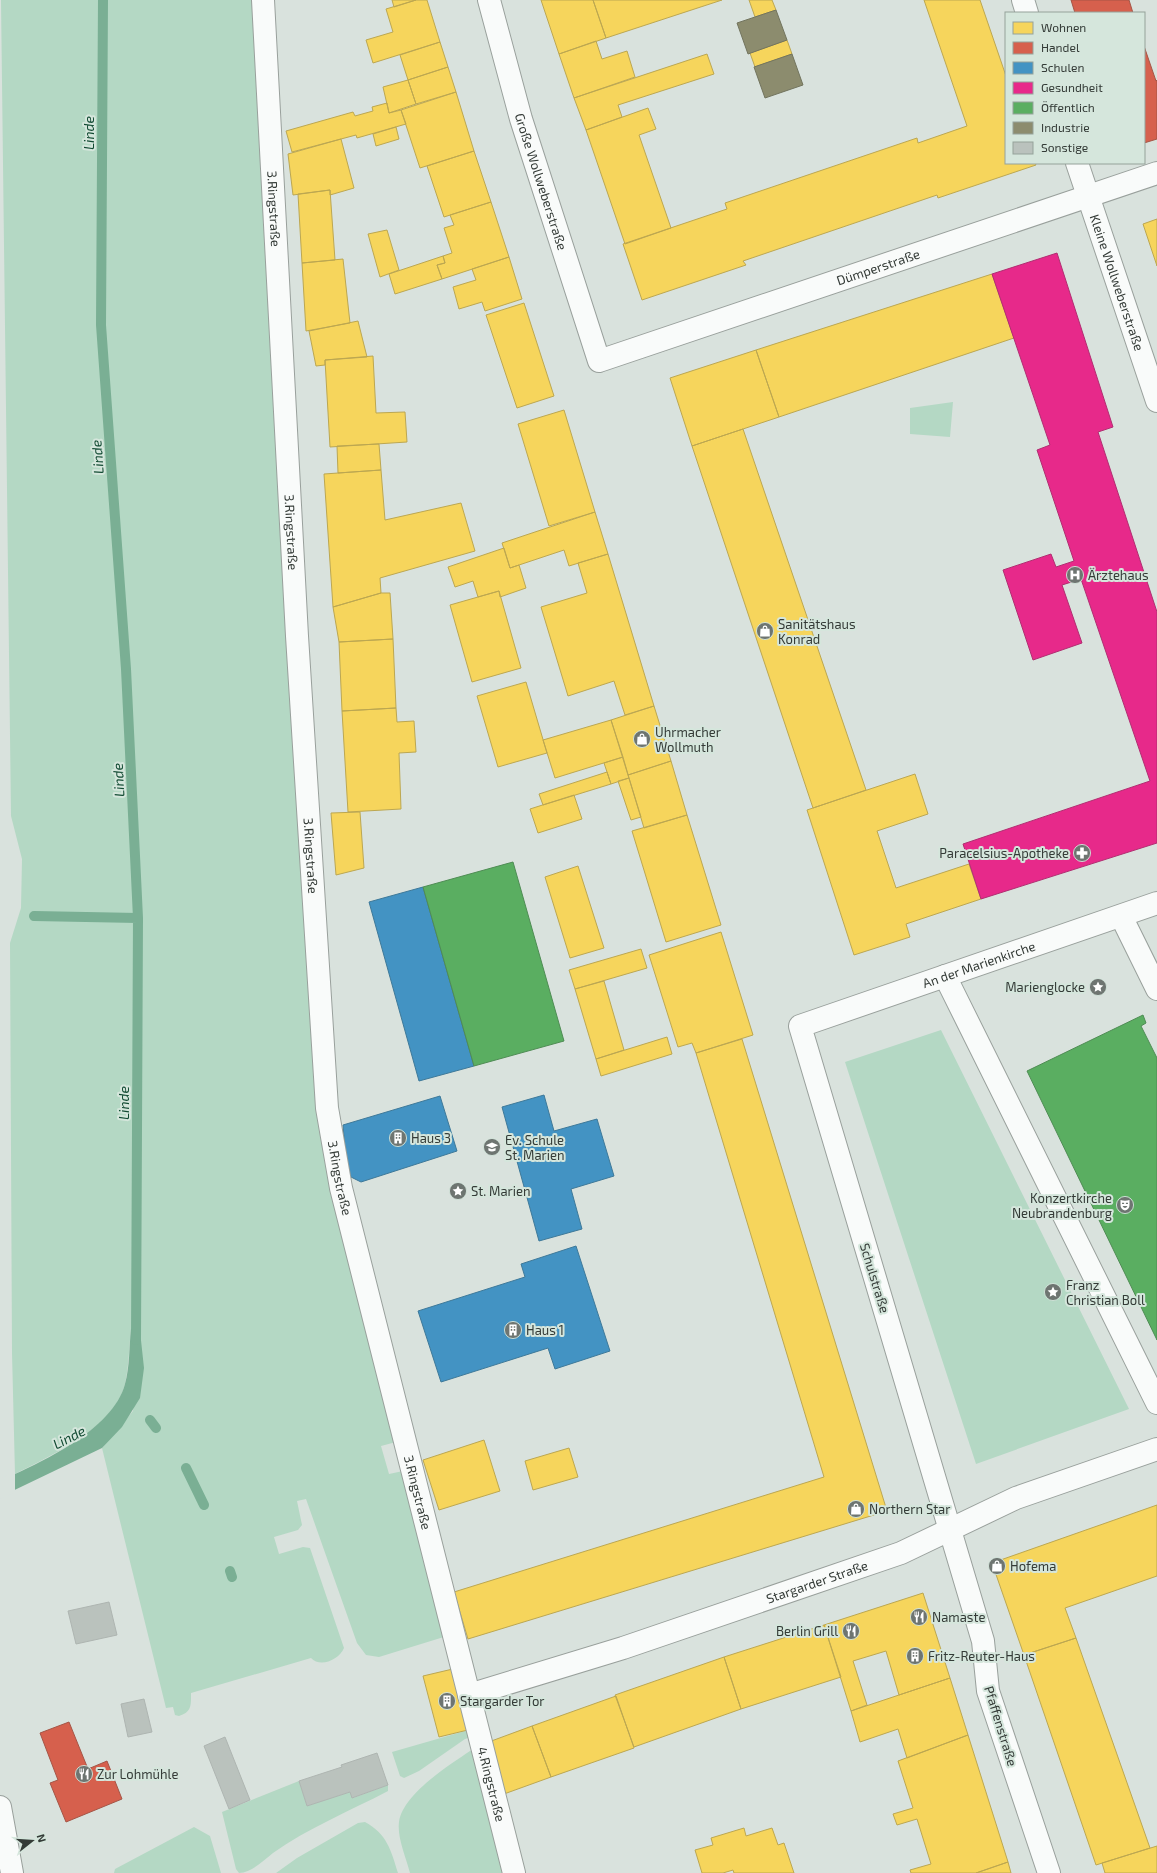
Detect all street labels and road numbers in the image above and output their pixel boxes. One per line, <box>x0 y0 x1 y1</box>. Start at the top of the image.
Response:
street label: Große Wollweberstraße <box>512 111 571 252</box>
street label: 3.Ringstraße <box>264 170 284 247</box>
street label: Kleine Wollweberstraße <box>1087 212 1148 353</box>
street label: Dümperstraße <box>834 246 922 288</box>
street label: 3.Ringstraße <box>281 494 301 571</box>
street label: 3.Ringstraße <box>301 817 321 894</box>
street label: An der Marienkirche <box>920 938 1037 991</box>
street label: 3.Ringstraße <box>325 1139 356 1217</box>
street label: Schulstraße <box>857 1241 893 1315</box>
street label: 3.Ringstraße <box>401 1454 435 1531</box>
street label: Stargarder Straße <box>764 1557 870 1607</box>
street label: Pfaffenstraße <box>981 1684 1021 1768</box>
street label: 4.Ringstraße <box>474 1745 509 1823</box>

